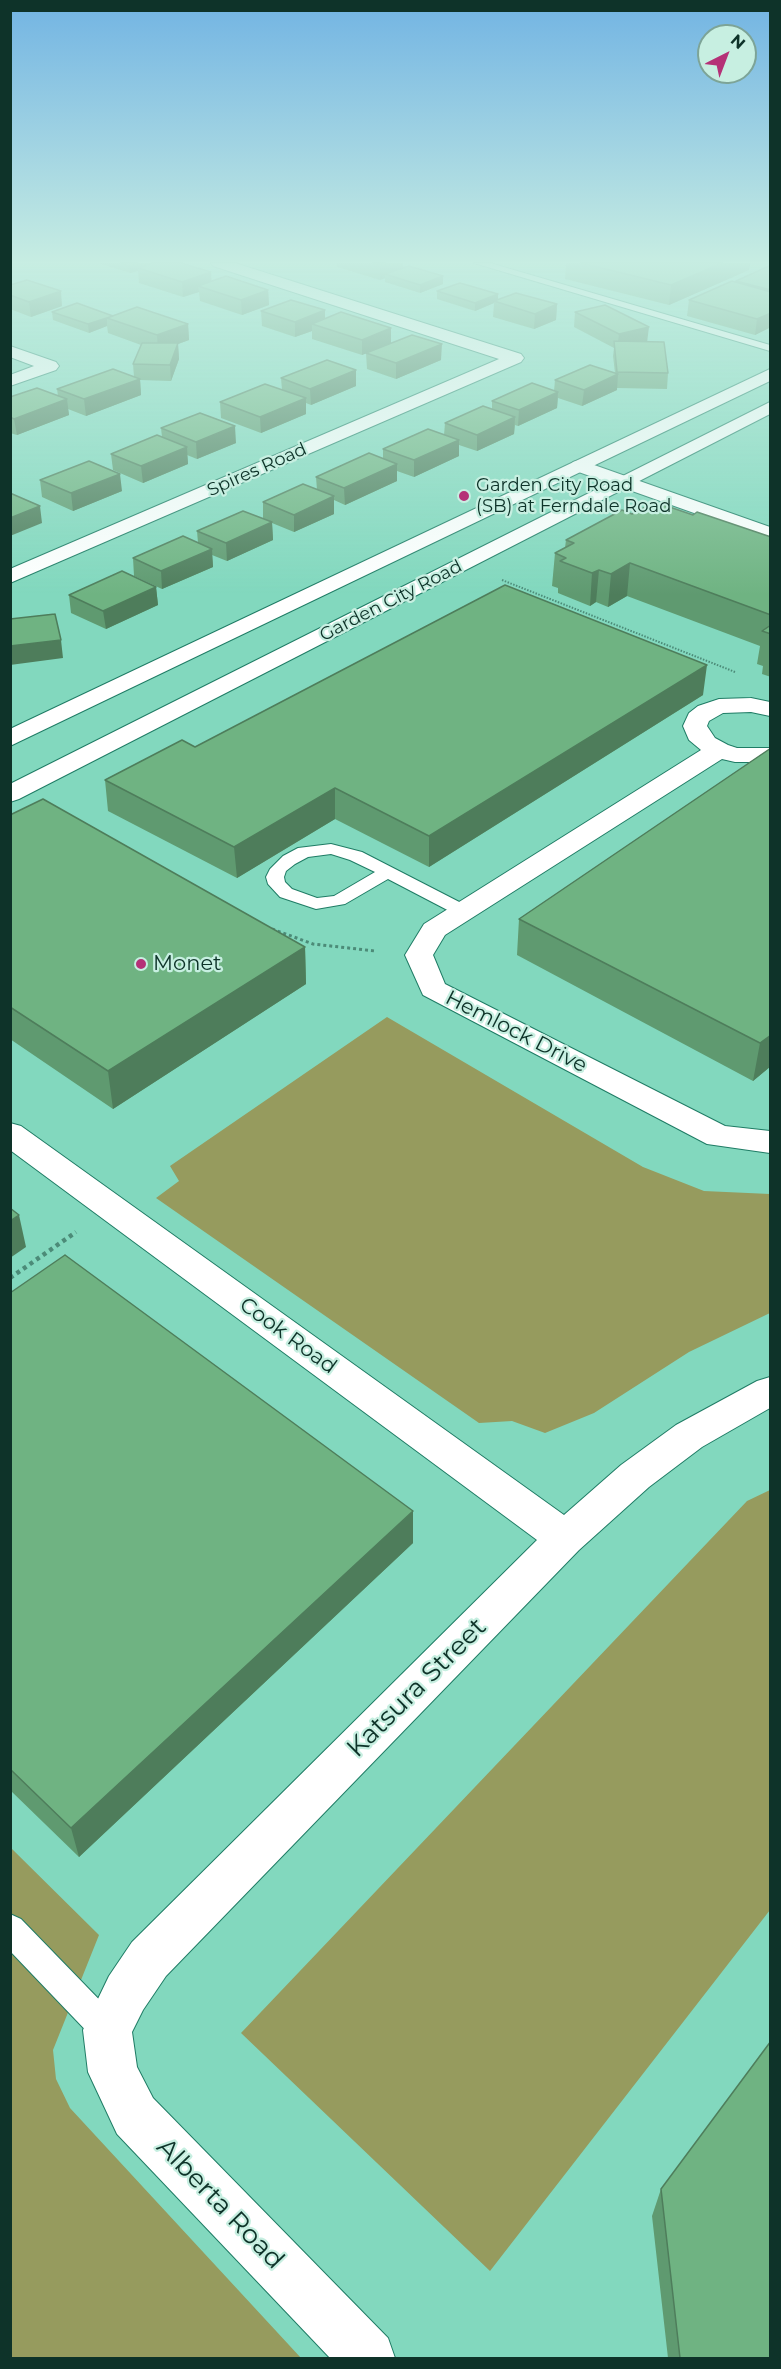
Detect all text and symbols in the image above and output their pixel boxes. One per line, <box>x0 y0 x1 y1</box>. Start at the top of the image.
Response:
north arrow <box>697 24 757 84</box>
text: N <box>727 30 749 53</box>
street label: Spires Road <box>204 438 310 502</box>
place label: Garden City Road (SB) at Ferndale Road <box>476 475 671 518</box>
marker: Garden City Road (SB) at Ferndale Road <box>457 489 471 503</box>
street label: Garden City Road <box>316 556 466 646</box>
place label: Monet <box>153 951 222 977</box>
marker: Monet <box>134 957 148 971</box>
street label: Hemlock Drive <box>441 985 591 1079</box>
street label: Cook Road <box>235 1292 341 1380</box>
street label: Katsura Street <box>341 1612 493 1764</box>
street label: Alberta Road <box>150 2132 290 2276</box>

